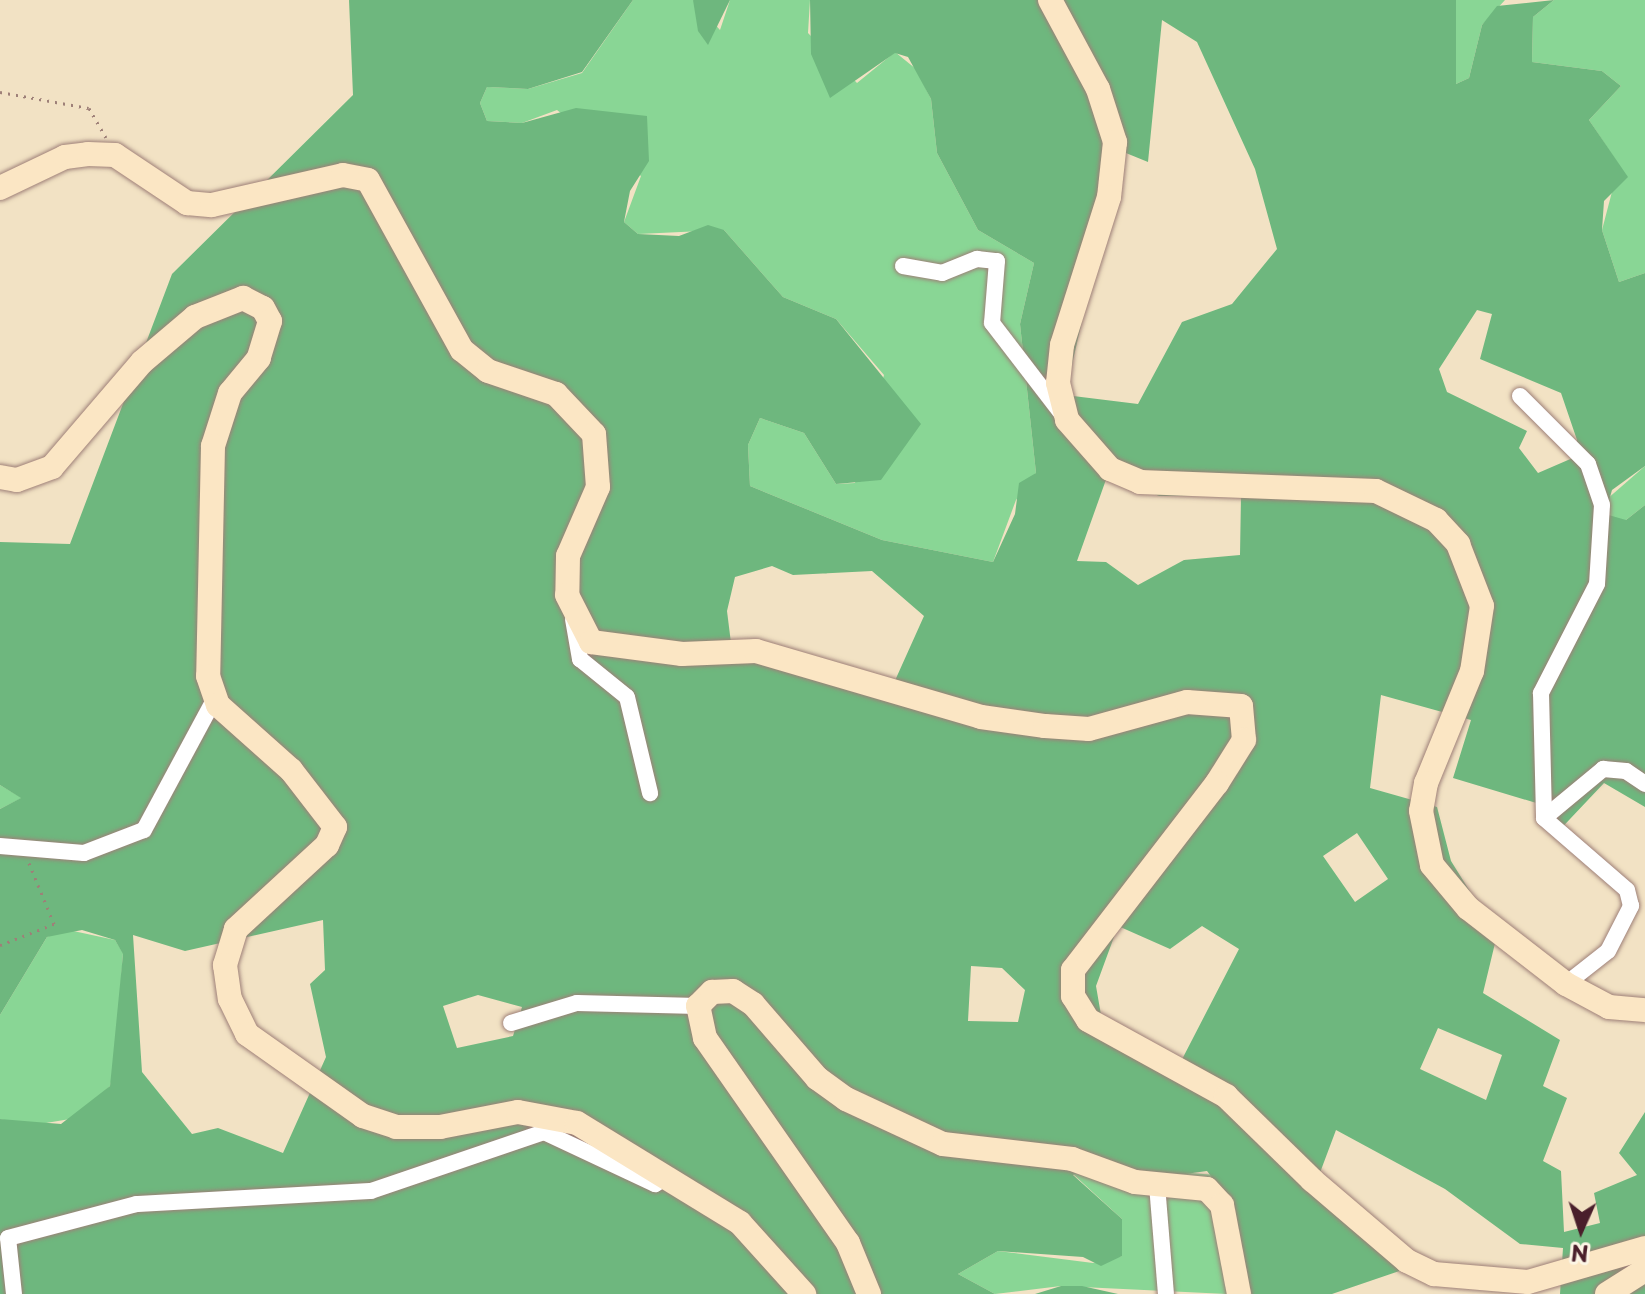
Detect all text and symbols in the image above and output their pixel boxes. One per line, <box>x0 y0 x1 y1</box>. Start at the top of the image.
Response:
north arrow <box>1541 1190 1621 1270</box>
text: N <box>1570 1238 1589 1271</box>

